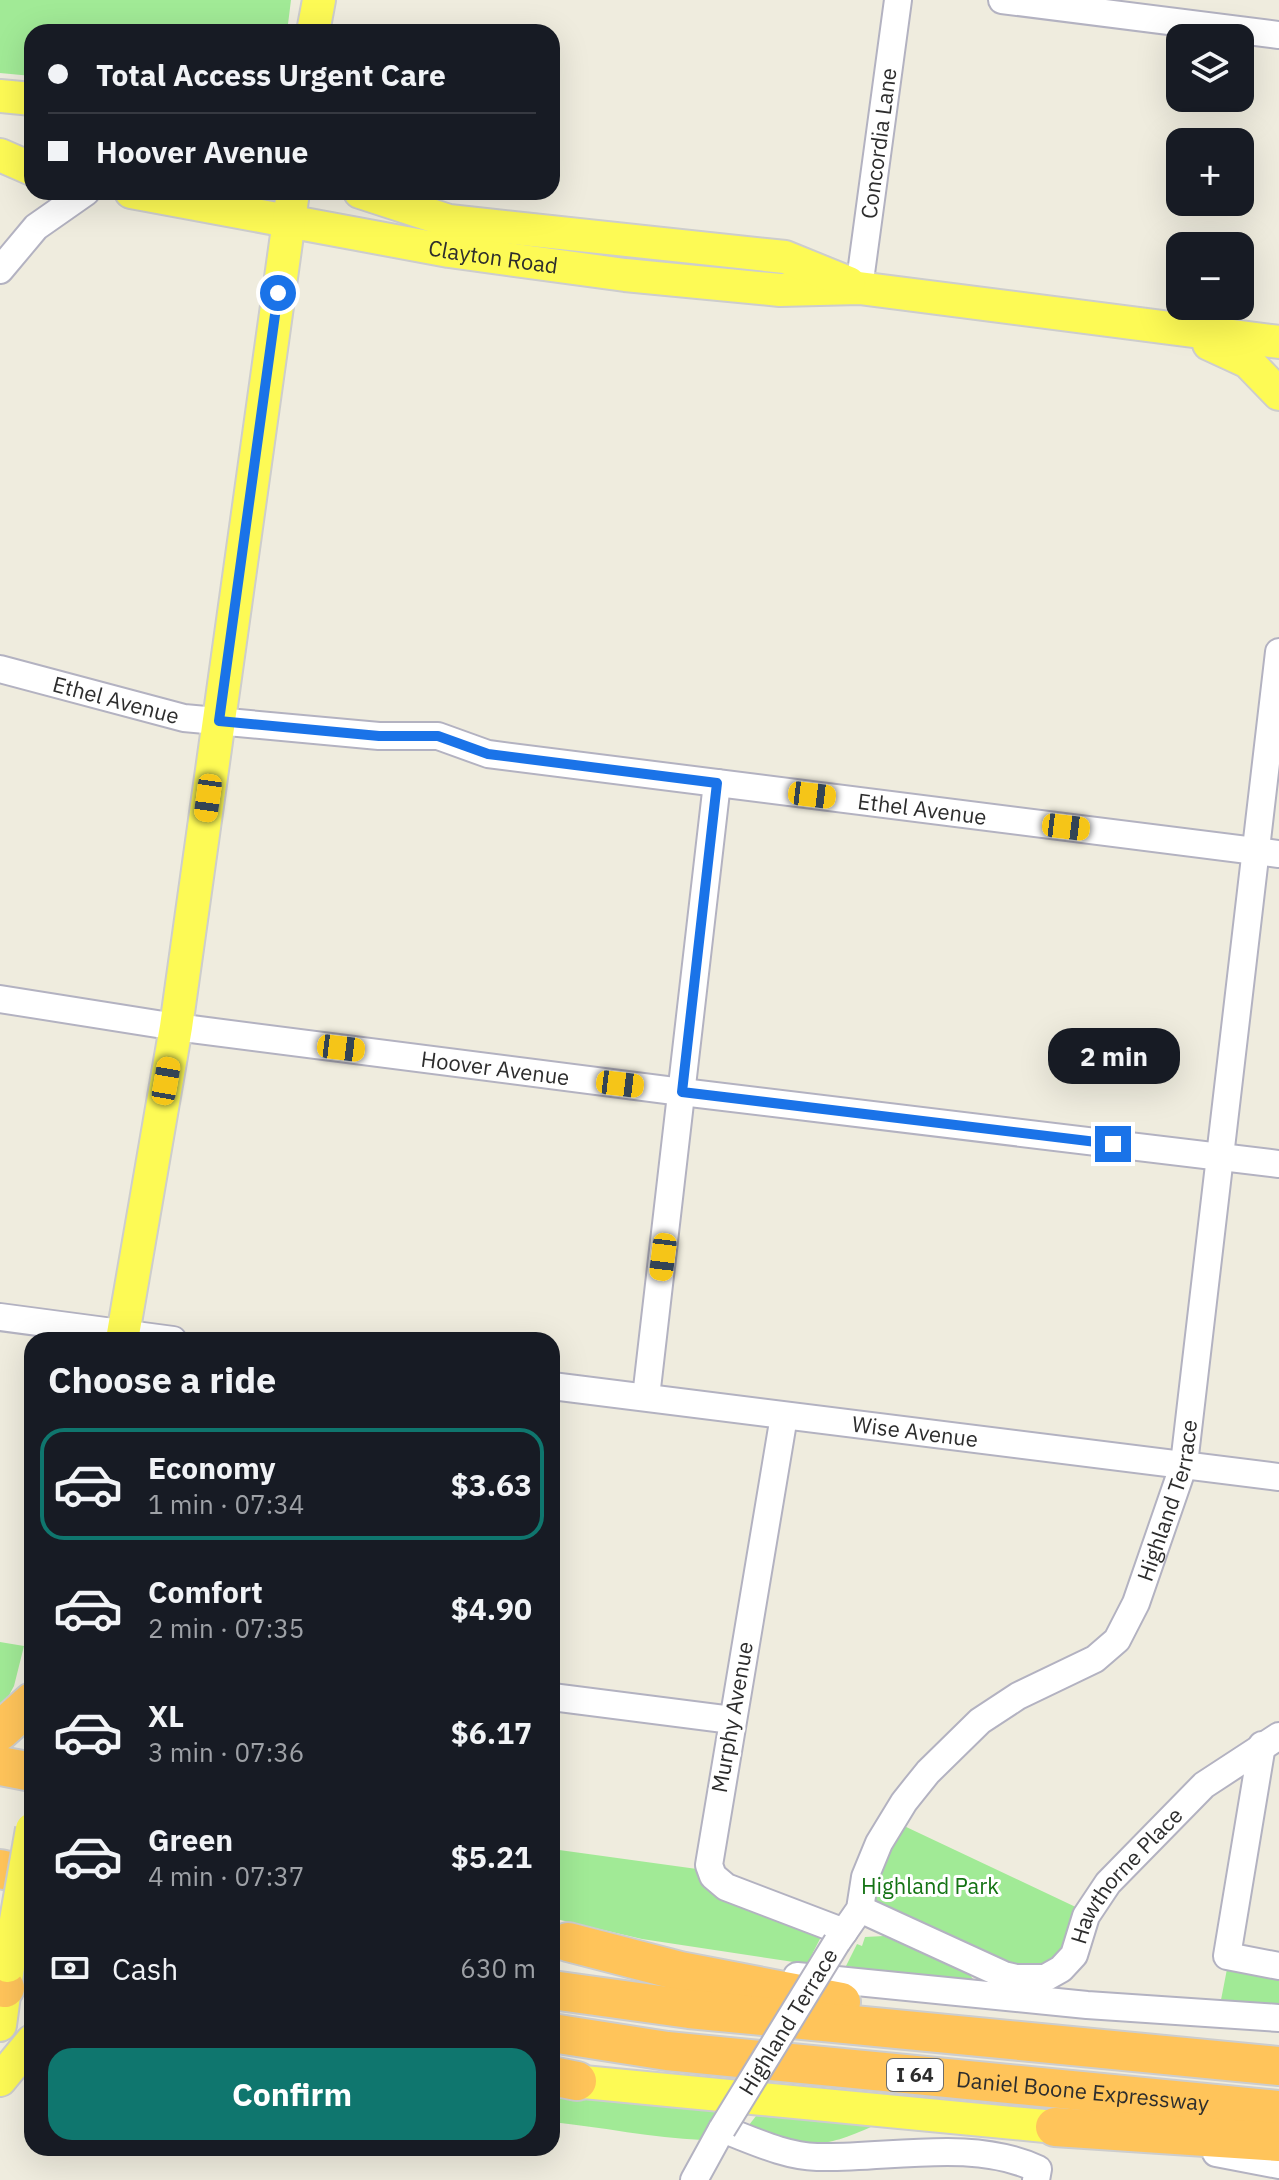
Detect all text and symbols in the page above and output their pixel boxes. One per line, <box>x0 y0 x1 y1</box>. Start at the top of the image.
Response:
map controls <box>1166 24 1254 320</box>
button: layers <box>1166 24 1254 112</box>
text: Total Access Urgent Care <box>96 55 446 94</box>
street label: Concordia Lane <box>854 66 903 221</box>
button: + <box>1166 128 1254 216</box>
text: Hoover Avenue <box>96 132 308 171</box>
street label: Clayton Road <box>426 232 560 280</box>
button: − <box>1166 232 1254 320</box>
route start <box>260 275 296 311</box>
street label: Ethel Avenue <box>50 669 183 730</box>
car <box>193 773 223 823</box>
car <box>787 780 837 810</box>
street label: Ethel Avenue <box>856 786 988 831</box>
car <box>1041 812 1091 842</box>
callout: 2 min <box>1047 1028 1179 1084</box>
car <box>316 1033 366 1063</box>
text: 2 min <box>1080 1039 1148 1073</box>
street label: Hoover Avenue <box>419 1044 571 1091</box>
car <box>150 1055 182 1107</box>
car <box>595 1069 645 1099</box>
route end <box>1095 1126 1131 1162</box>
car <box>648 1232 678 1282</box>
text: Choose a ride <box>48 1356 276 1403</box>
street label: Wise Avenue <box>851 1409 980 1453</box>
street label: Highland Terrace <box>1130 1418 1203 1585</box>
icon: car <box>52 1448 124 1520</box>
text: Economy <box>148 1448 276 1487</box>
text: $3.63 <box>451 1465 532 1504</box>
text: 1 min · 07:34 <box>148 1487 304 1521</box>
icon: car <box>52 1572 124 1644</box>
text: Comfort <box>148 1572 263 1611</box>
text: $4.90 <box>451 1589 532 1628</box>
text: 2 min · 07:35 <box>148 1611 304 1645</box>
street label: Murphy Avenue <box>704 1639 759 1795</box>
icon: car <box>52 1696 124 1768</box>
text: XL <box>148 1696 184 1735</box>
text: $6.17 <box>451 1713 532 1752</box>
text: 3 min · 07:36 <box>148 1735 304 1769</box>
street label: Hawthorne Place <box>1063 1801 1188 1947</box>
icon: car <box>52 1820 124 1892</box>
text: Green <box>148 1820 233 1859</box>
text: $5.21 <box>451 1837 532 1876</box>
text: 4 min · 07:37 <box>148 1859 304 1893</box>
park label: Highland Park <box>861 1871 999 1900</box>
street label: Highland Terrace <box>731 1942 844 2100</box>
icon: cash <box>48 1946 92 1990</box>
text: Cash <box>112 1949 178 1988</box>
text: 630 m <box>460 1951 536 1985</box>
button: Confirm <box>48 2048 536 2140</box>
road number: I 64 <box>887 2059 943 2091</box>
street label: Daniel Boone Expressway <box>955 2064 1210 2117</box>

